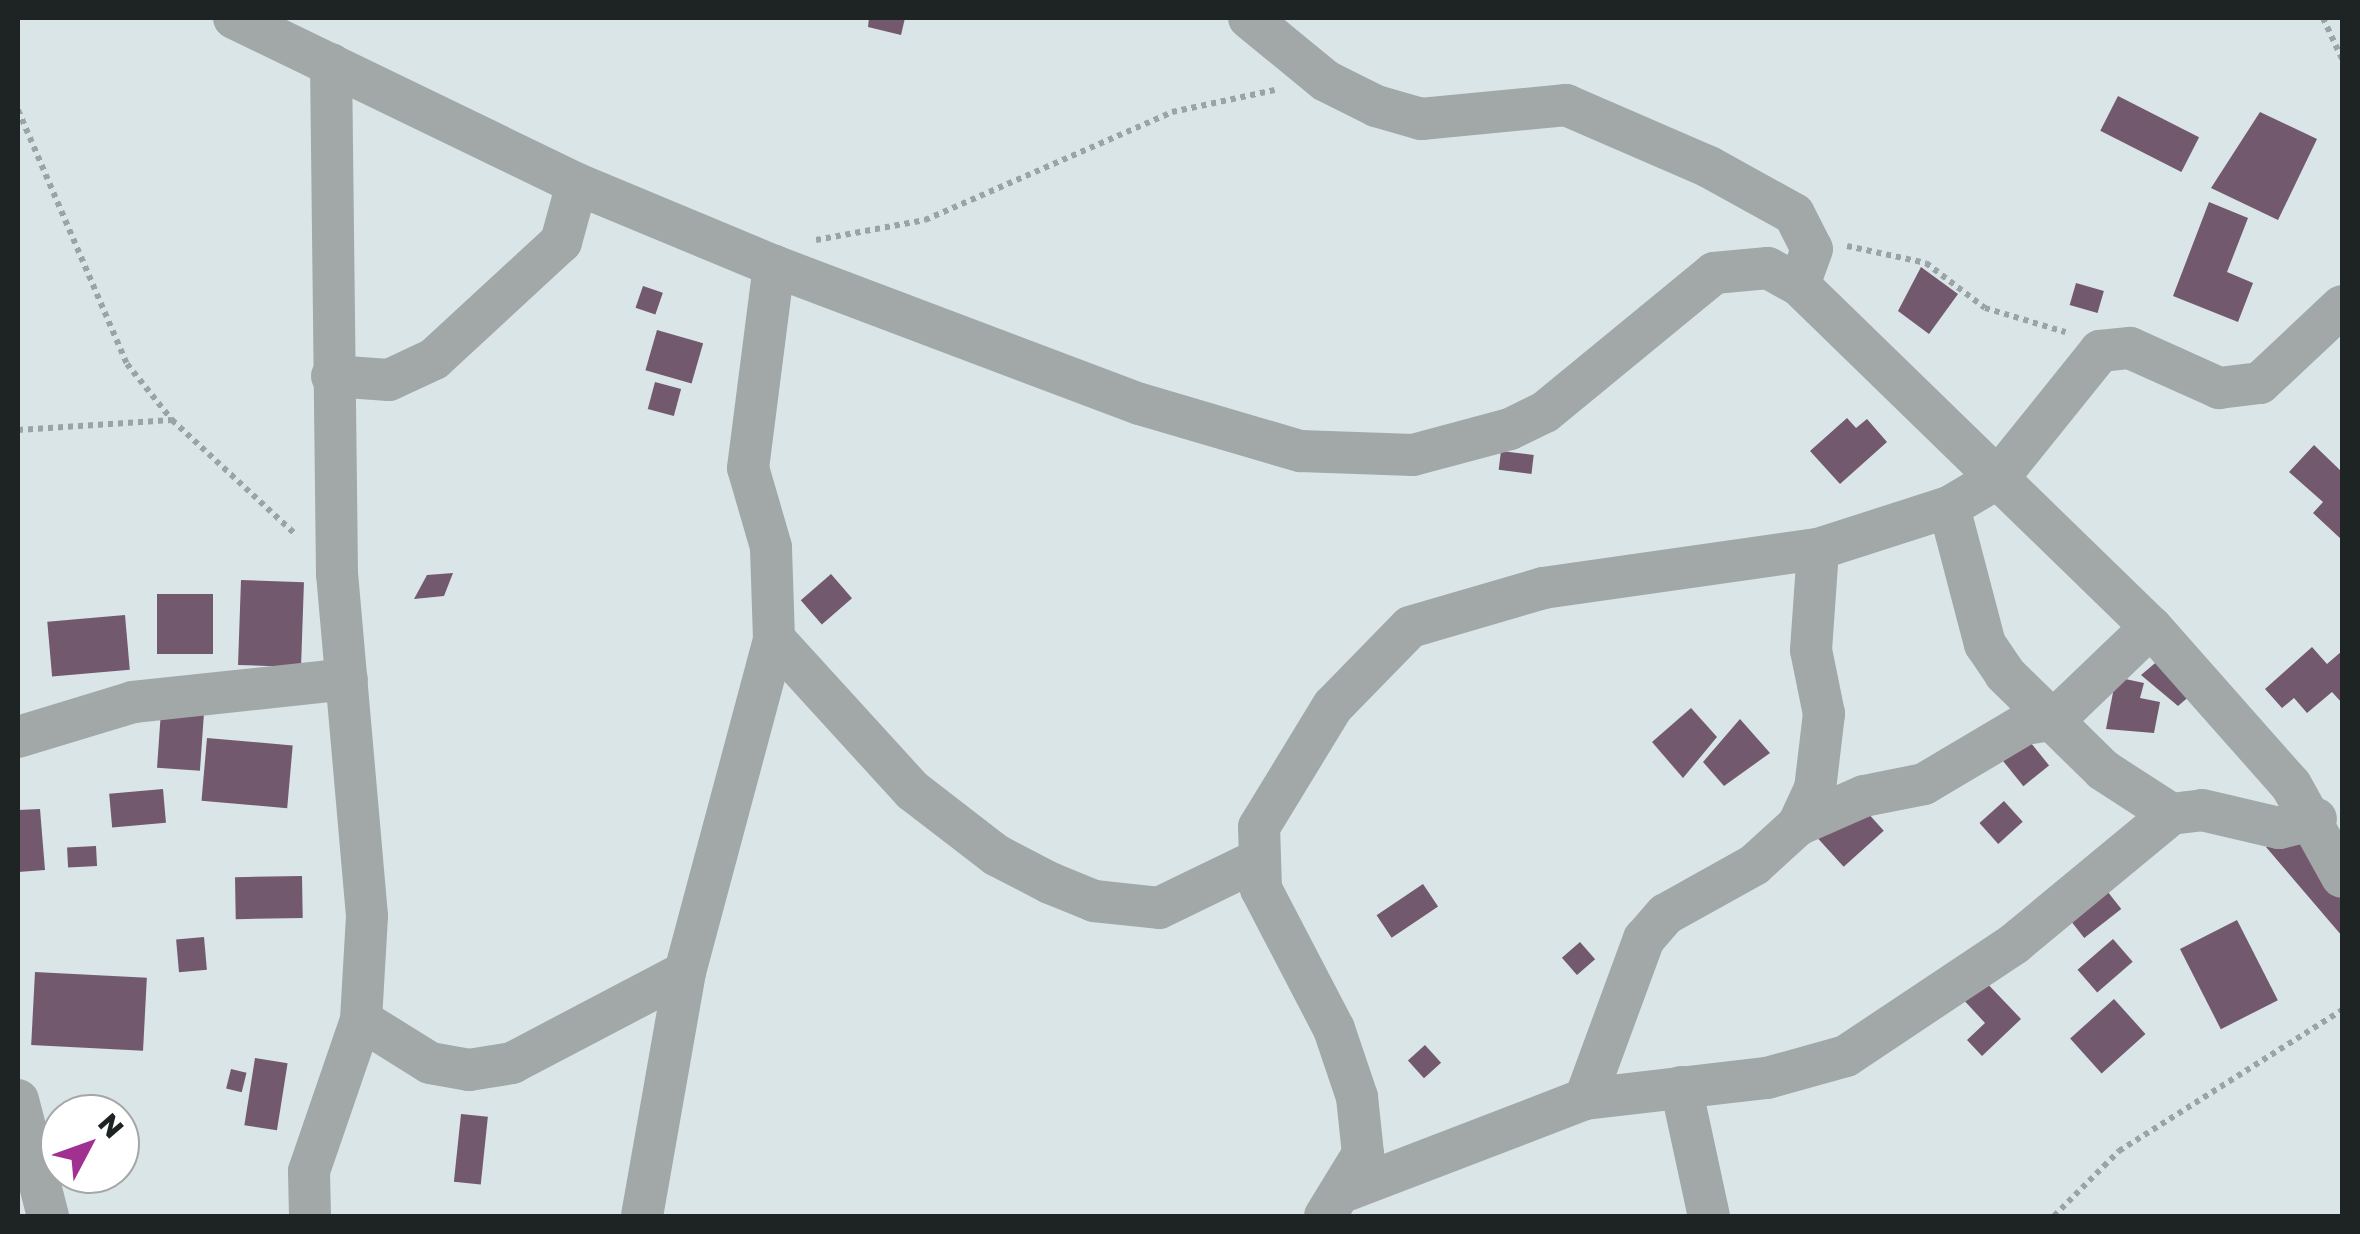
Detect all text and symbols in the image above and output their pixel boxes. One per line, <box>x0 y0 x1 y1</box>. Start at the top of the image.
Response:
north arrow <box>40 1094 140 1194</box>
text: N <box>92 1106 131 1144</box>

